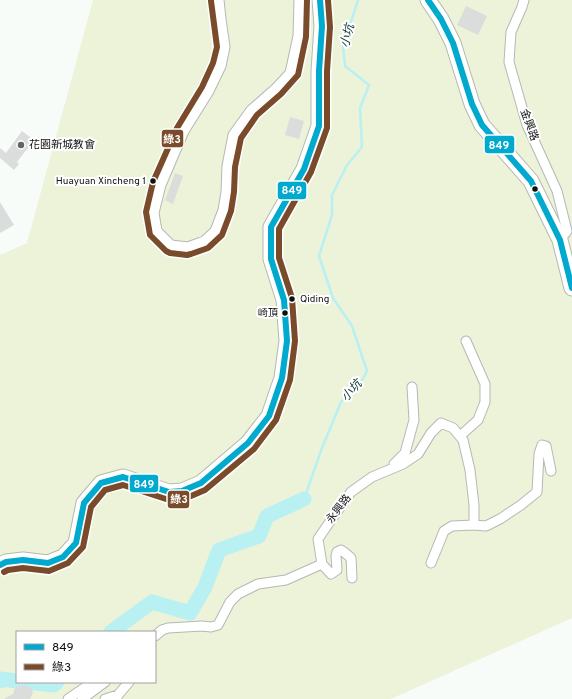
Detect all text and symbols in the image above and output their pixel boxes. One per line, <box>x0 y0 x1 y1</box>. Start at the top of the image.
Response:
water label: 小坑 <box>337 20 359 50</box>
street label: 金興路 <box>517 107 541 143</box>
line badge: 綠3 <box>161 129 184 148</box>
text: 綠3 <box>163 133 181 147</box>
line badge: 849 <box>484 135 515 154</box>
place label: 花園新城教會 <box>29 138 95 152</box>
text: 849 <box>489 139 510 153</box>
marker: 花園新城教會 <box>16 140 26 150</box>
place label: Huayuan Xincheng 1 <box>56 175 146 188</box>
marker: Huayuan Xincheng 1 <box>148 176 158 186</box>
line badge: 849 <box>277 181 307 200</box>
text: 849 <box>282 184 303 198</box>
unlabelled marker <box>530 184 540 194</box>
place label: Qiding <box>300 293 329 306</box>
marker: Qiding <box>287 294 297 304</box>
place label: 崎頂 <box>258 307 278 320</box>
marker: 崎頂 <box>280 308 290 318</box>
water label: 小坑 <box>338 375 367 405</box>
line badge: 849 <box>129 474 159 493</box>
text: 849 <box>134 478 155 492</box>
line badge: 綠3 <box>167 490 190 509</box>
street label: 永興路 <box>323 492 355 526</box>
text: 綠3 <box>170 493 188 507</box>
legend <box>16 631 156 683</box>
text: 849 <box>52 640 74 656</box>
text: 綠3 <box>52 660 71 676</box>

